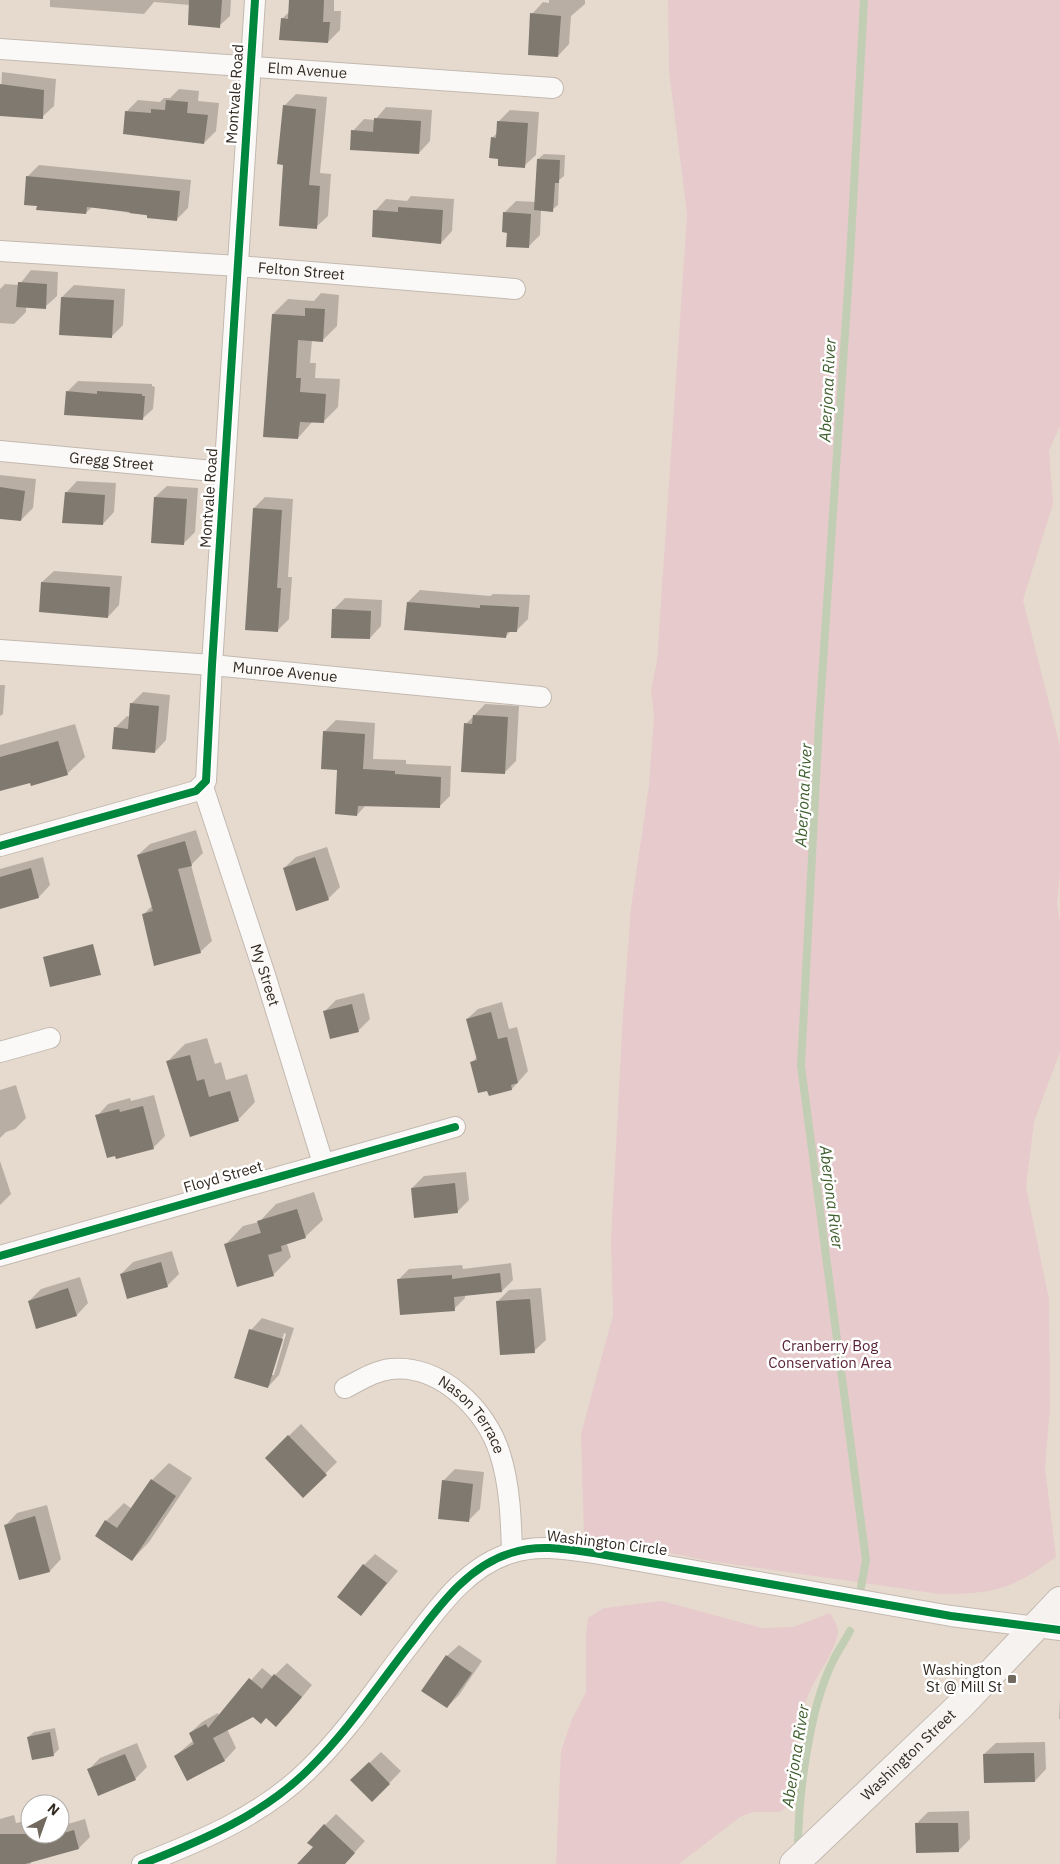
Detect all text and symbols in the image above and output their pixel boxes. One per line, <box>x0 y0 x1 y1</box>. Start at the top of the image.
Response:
street label: Montvale Road <box>222 43 247 144</box>
street label: Elm Avenue <box>267 58 348 82</box>
street label: Felton Street <box>257 258 346 284</box>
water label: Aberjona River <box>814 336 840 443</box>
street label: Montvale Road <box>196 447 221 548</box>
street label: Gregg Street <box>68 448 155 474</box>
street label: Munroe Avenue <box>232 657 338 686</box>
water label: Aberjona River <box>790 741 816 848</box>
street label: My Street <box>246 941 284 1008</box>
water label: Aberjona River <box>816 1143 848 1251</box>
street label: Floyd Street <box>181 1156 265 1197</box>
park label: Cranberry Bog Conservation Area <box>768 1336 892 1372</box>
street label: Nason Terrace <box>435 1371 509 1456</box>
street label: Washington Circle <box>546 1526 668 1559</box>
place label: Washington St @ Mill St <box>923 1660 1002 1696</box>
marker: Washington St @ Mill St <box>1006 1673 1018 1685</box>
water label: Aberjona River <box>777 1702 813 1810</box>
street label: Washington Street <box>857 1705 960 1804</box>
north arrow <box>20 1794 70 1844</box>
text: N <box>44 1799 63 1819</box>

